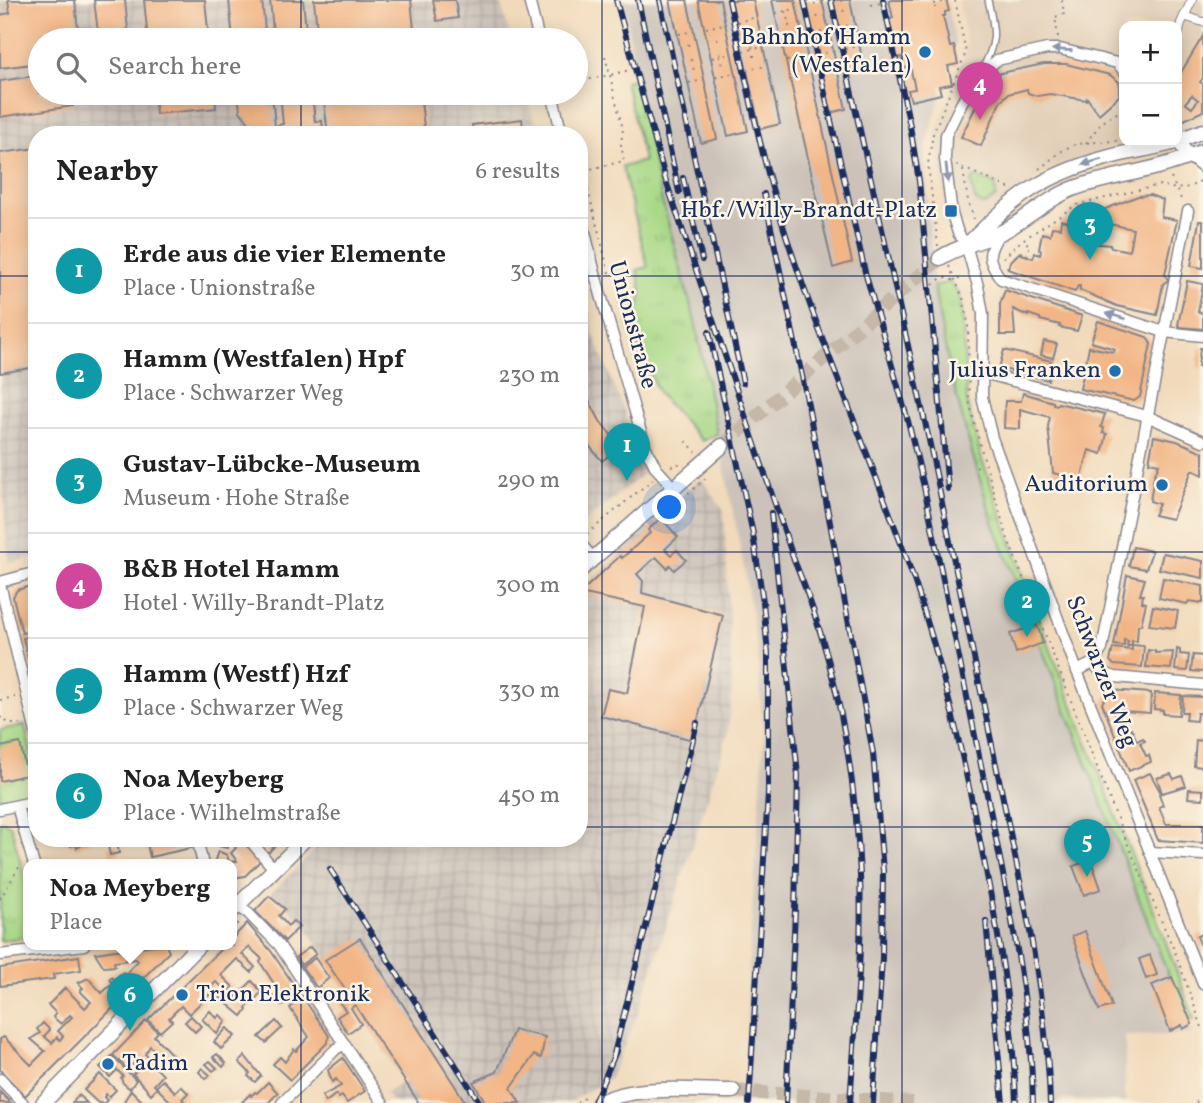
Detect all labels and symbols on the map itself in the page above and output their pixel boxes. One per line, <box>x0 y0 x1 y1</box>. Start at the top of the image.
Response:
place label: Bahnhof Hamm (Westfalen) <box>740 21 911 83</box>
marker: Bahnhof Hamm (Westfalen) <box>917 44 933 60</box>
one-way arrow <box>1050 44 1072 55</box>
pin: 4 <box>957 62 1003 120</box>
one-way arrow <box>1081 157 1102 167</box>
one-way arrow <box>941 162 952 184</box>
place label: Hbf./Willy-Brandt-Platz <box>680 194 937 228</box>
pin: 3 <box>1067 202 1113 260</box>
marker: Hbf./Willy-Brandt-Platz <box>943 203 959 219</box>
street label: Unionstraße <box>599 257 665 393</box>
one-way arrow <box>1105 310 1126 321</box>
place label: Julius Franken <box>949 354 1101 388</box>
marker: Julius Franken <box>1107 363 1123 379</box>
pin: 1 <box>604 423 650 481</box>
place label: Auditorium <box>1024 468 1148 502</box>
marker: Auditorium <box>1154 477 1170 493</box>
your location <box>652 490 686 524</box>
pin: 2 <box>1004 579 1050 637</box>
street label: Schwarzer Weg <box>1056 591 1146 753</box>
pin: 5 <box>1064 819 1110 877</box>
pin: 6 <box>107 973 153 1031</box>
place label: Trion Elektronik <box>196 978 370 1012</box>
marker: Trion Elektronik <box>174 987 190 1003</box>
place label: Tadim <box>122 1047 189 1081</box>
marker: Tadim <box>100 1056 116 1072</box>

